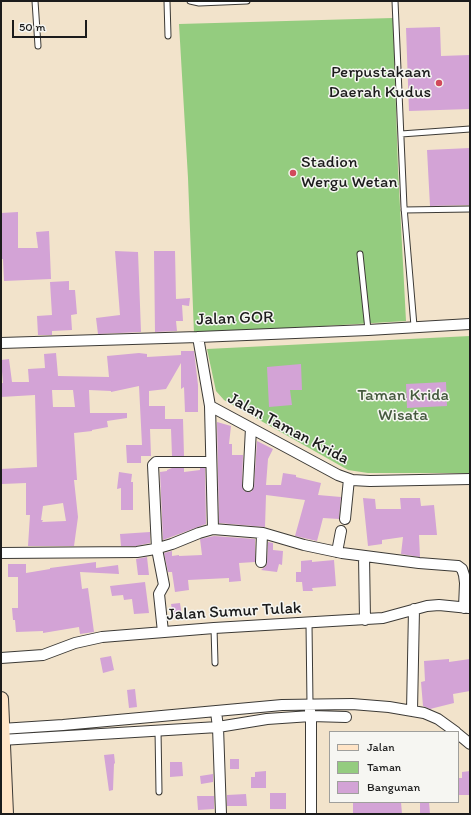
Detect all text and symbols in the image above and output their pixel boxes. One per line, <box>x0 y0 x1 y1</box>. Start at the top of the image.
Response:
scale bar <box>14 12 89 38</box>
text: 50 m <box>19 20 45 34</box>
place label: Perpustakaan Daerah Kudus <box>328 63 431 103</box>
marker: Perpustakaan Daerah Kudus <box>434 78 444 88</box>
place label: Stadion Wergu Wetan <box>301 153 397 193</box>
marker: Stadion Wergu Wetan <box>288 168 298 178</box>
street label: Jalan GOR <box>196 307 274 331</box>
park label: Taman Krida Wisata <box>357 386 449 426</box>
street label: Jalan Taman Krida <box>224 388 352 470</box>
street label: Jalan Sumur Tulak <box>166 598 302 626</box>
legend <box>329 731 459 803</box>
text: Jalan <box>367 740 395 754</box>
text: Taman <box>367 760 401 774</box>
text: Bangunan <box>367 780 420 794</box>

